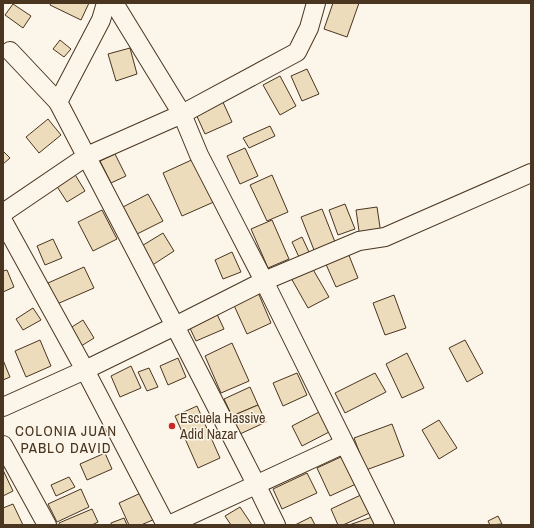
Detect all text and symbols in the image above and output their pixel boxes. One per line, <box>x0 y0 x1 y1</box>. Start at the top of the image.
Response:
place label: Escuela Hassive Adid Nazar <box>179 409 266 443</box>
district label: COLONIA JUAN PABLO DAVID <box>15 420 117 458</box>
marker: Escuela Hassive Adid Nazar <box>167 421 177 431</box>

